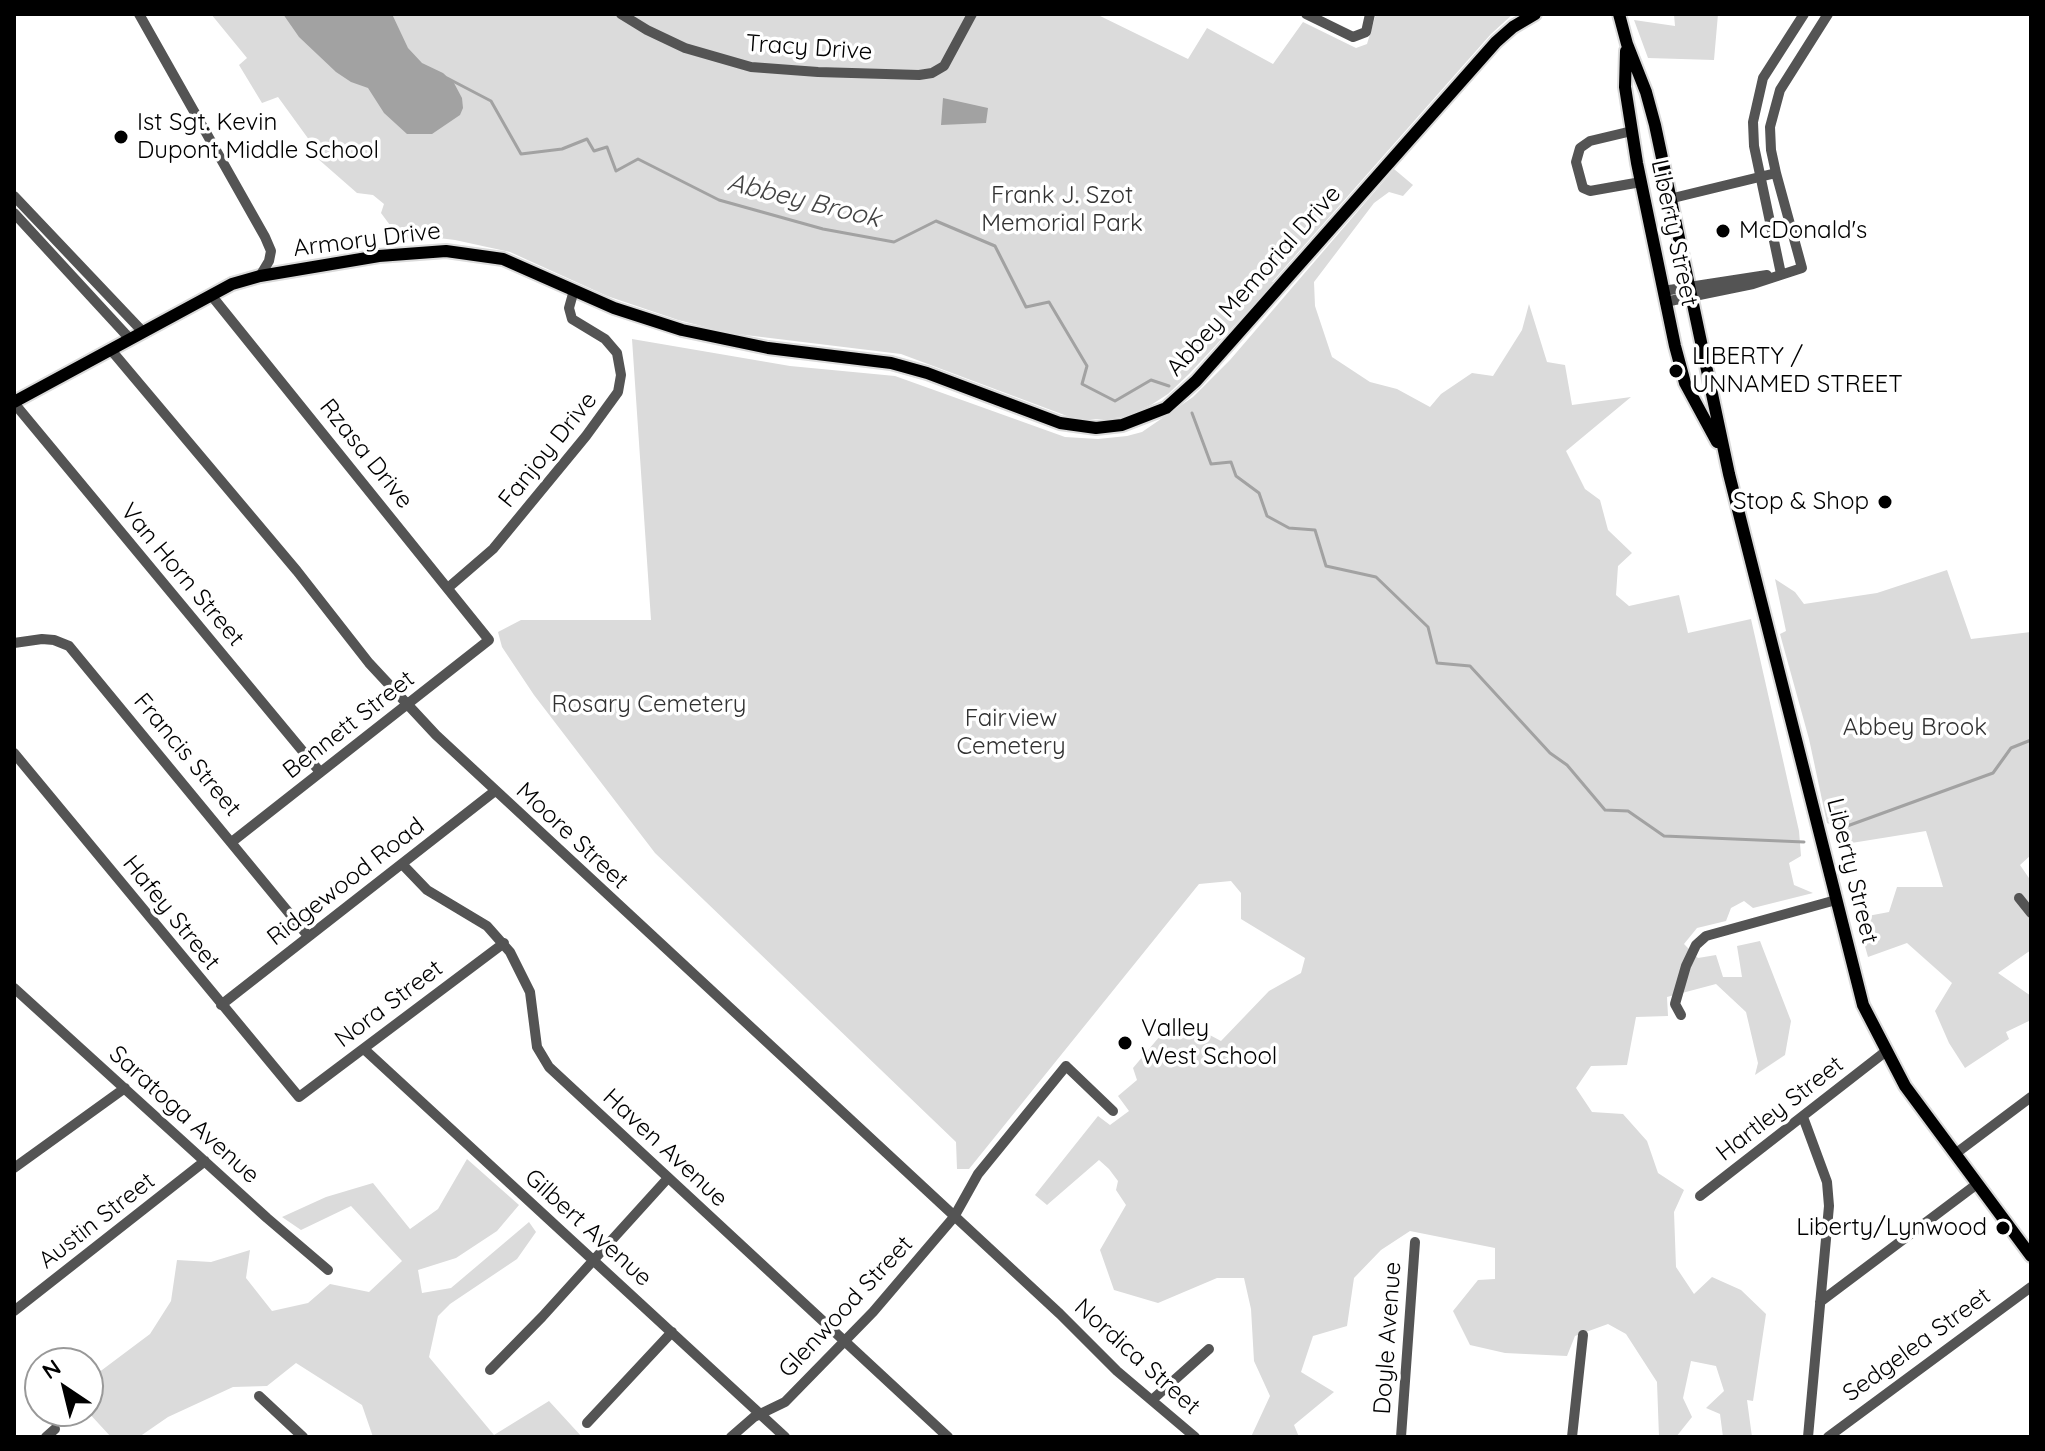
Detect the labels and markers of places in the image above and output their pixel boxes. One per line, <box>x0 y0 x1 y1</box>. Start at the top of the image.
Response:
place label: Ist Sgt. Kevin Dupont Middle School <box>137 109 379 165</box>
marker: Ist Sgt. Kevin Dupont Middle School <box>112 128 130 146</box>
place label: McDonald's <box>1739 217 1867 245</box>
marker: McDonald's <box>1714 222 1732 240</box>
place label: LIBERTY / UNNAMED STREET <box>1692 343 1903 399</box>
marker: LIBERTY / UNNAMED STREET <box>1667 362 1685 380</box>
place label: Stop & Shop <box>1733 488 1869 516</box>
marker: Stop & Shop <box>1876 493 1894 511</box>
place label: Valley West School <box>1141 1015 1277 1071</box>
marker: Valley West School <box>1116 1034 1134 1052</box>
place label: Liberty/Lynwood <box>1796 1214 1987 1242</box>
marker: Liberty/Lynwood <box>1994 1219 2012 1237</box>

